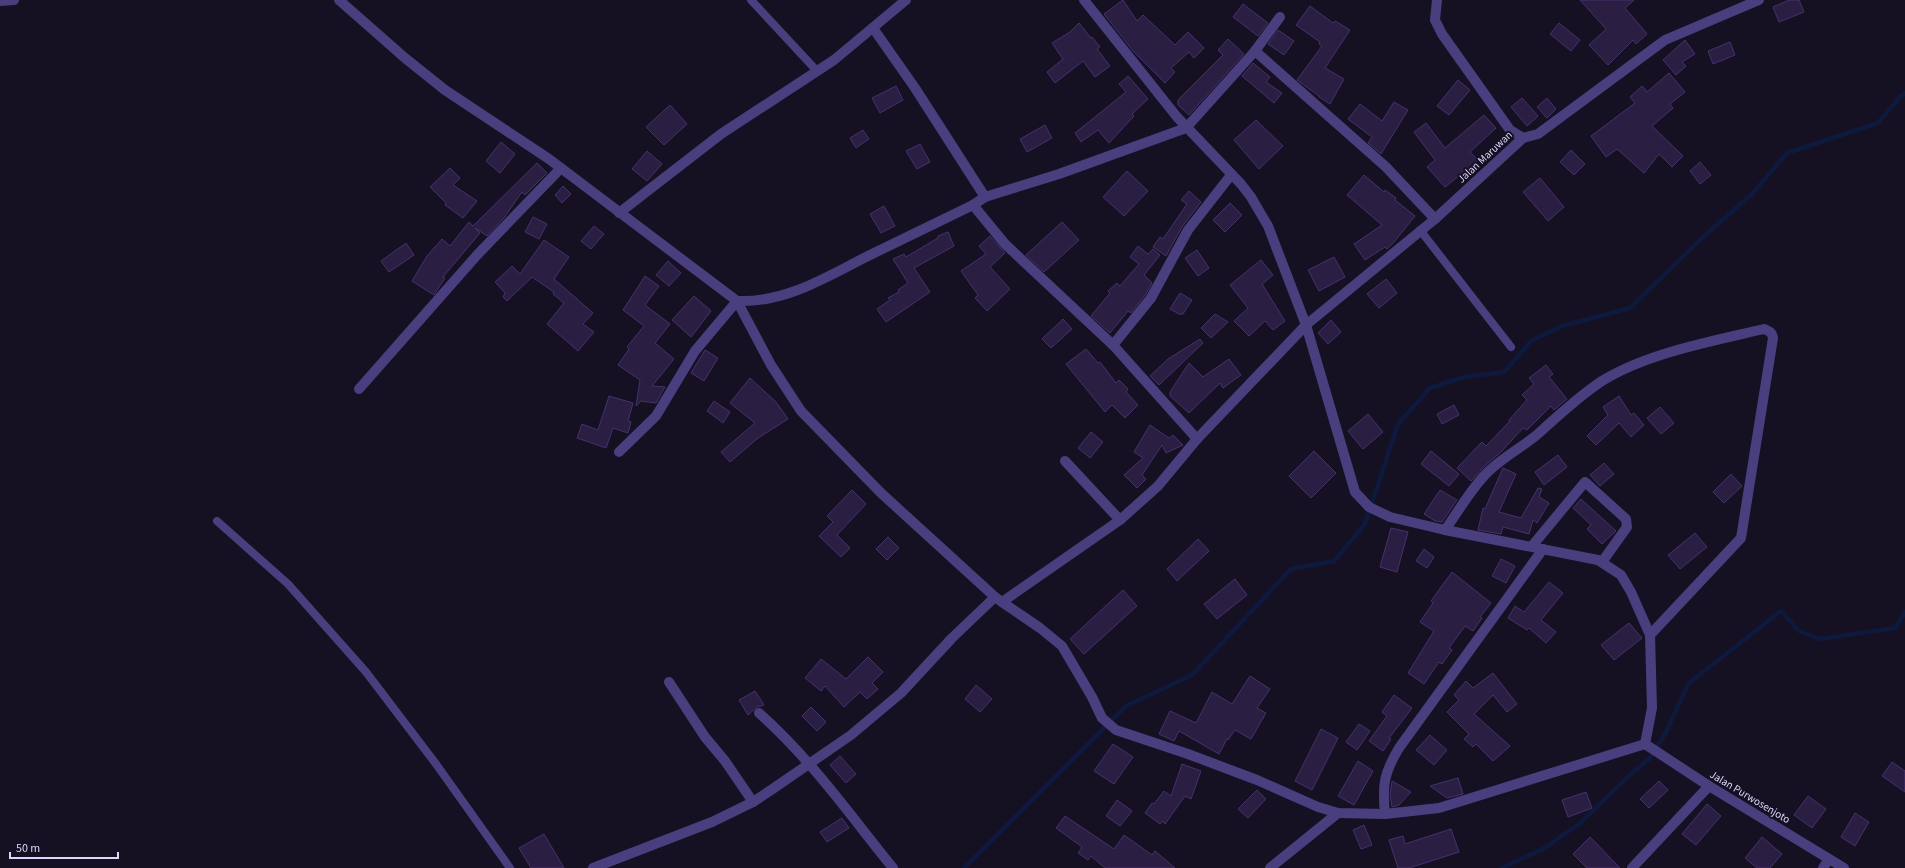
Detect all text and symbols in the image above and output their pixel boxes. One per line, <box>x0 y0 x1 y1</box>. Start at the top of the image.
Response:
street label: Jalan Maruwan <box>1454 128 1516 186</box>
street label: Jalan Purwosenjoto <box>1707 767 1793 827</box>
scale bar <box>10 834 118 860</box>
text: 50 m <box>16 840 40 857</box>

